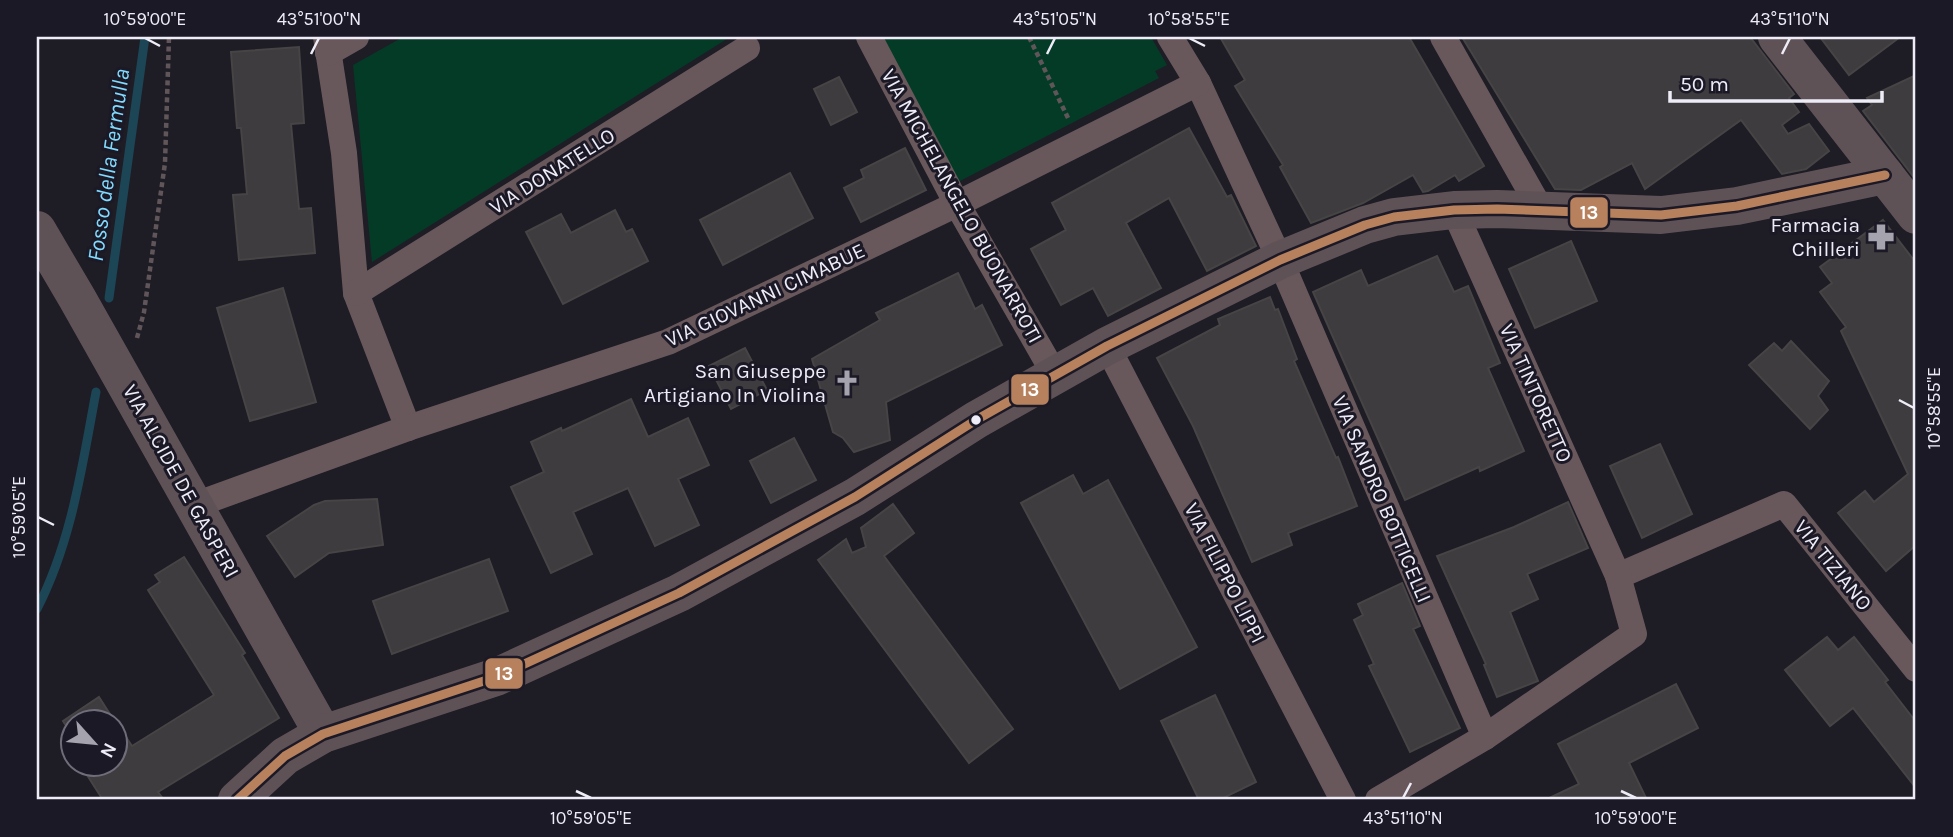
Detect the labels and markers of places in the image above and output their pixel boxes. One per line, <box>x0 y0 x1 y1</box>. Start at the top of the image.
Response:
place label: Farmacia Chilleri <box>1770 213 1860 261</box>
pharmacy icon: Farmacia Chilleri <box>1866 222 1896 252</box>
place label: San Giuseppe Artigiano In Violina <box>644 359 826 407</box>
church icon: San Giuseppe Artigiano In Violina <box>832 368 862 398</box>
unlabelled marker <box>969 413 983 427</box>

